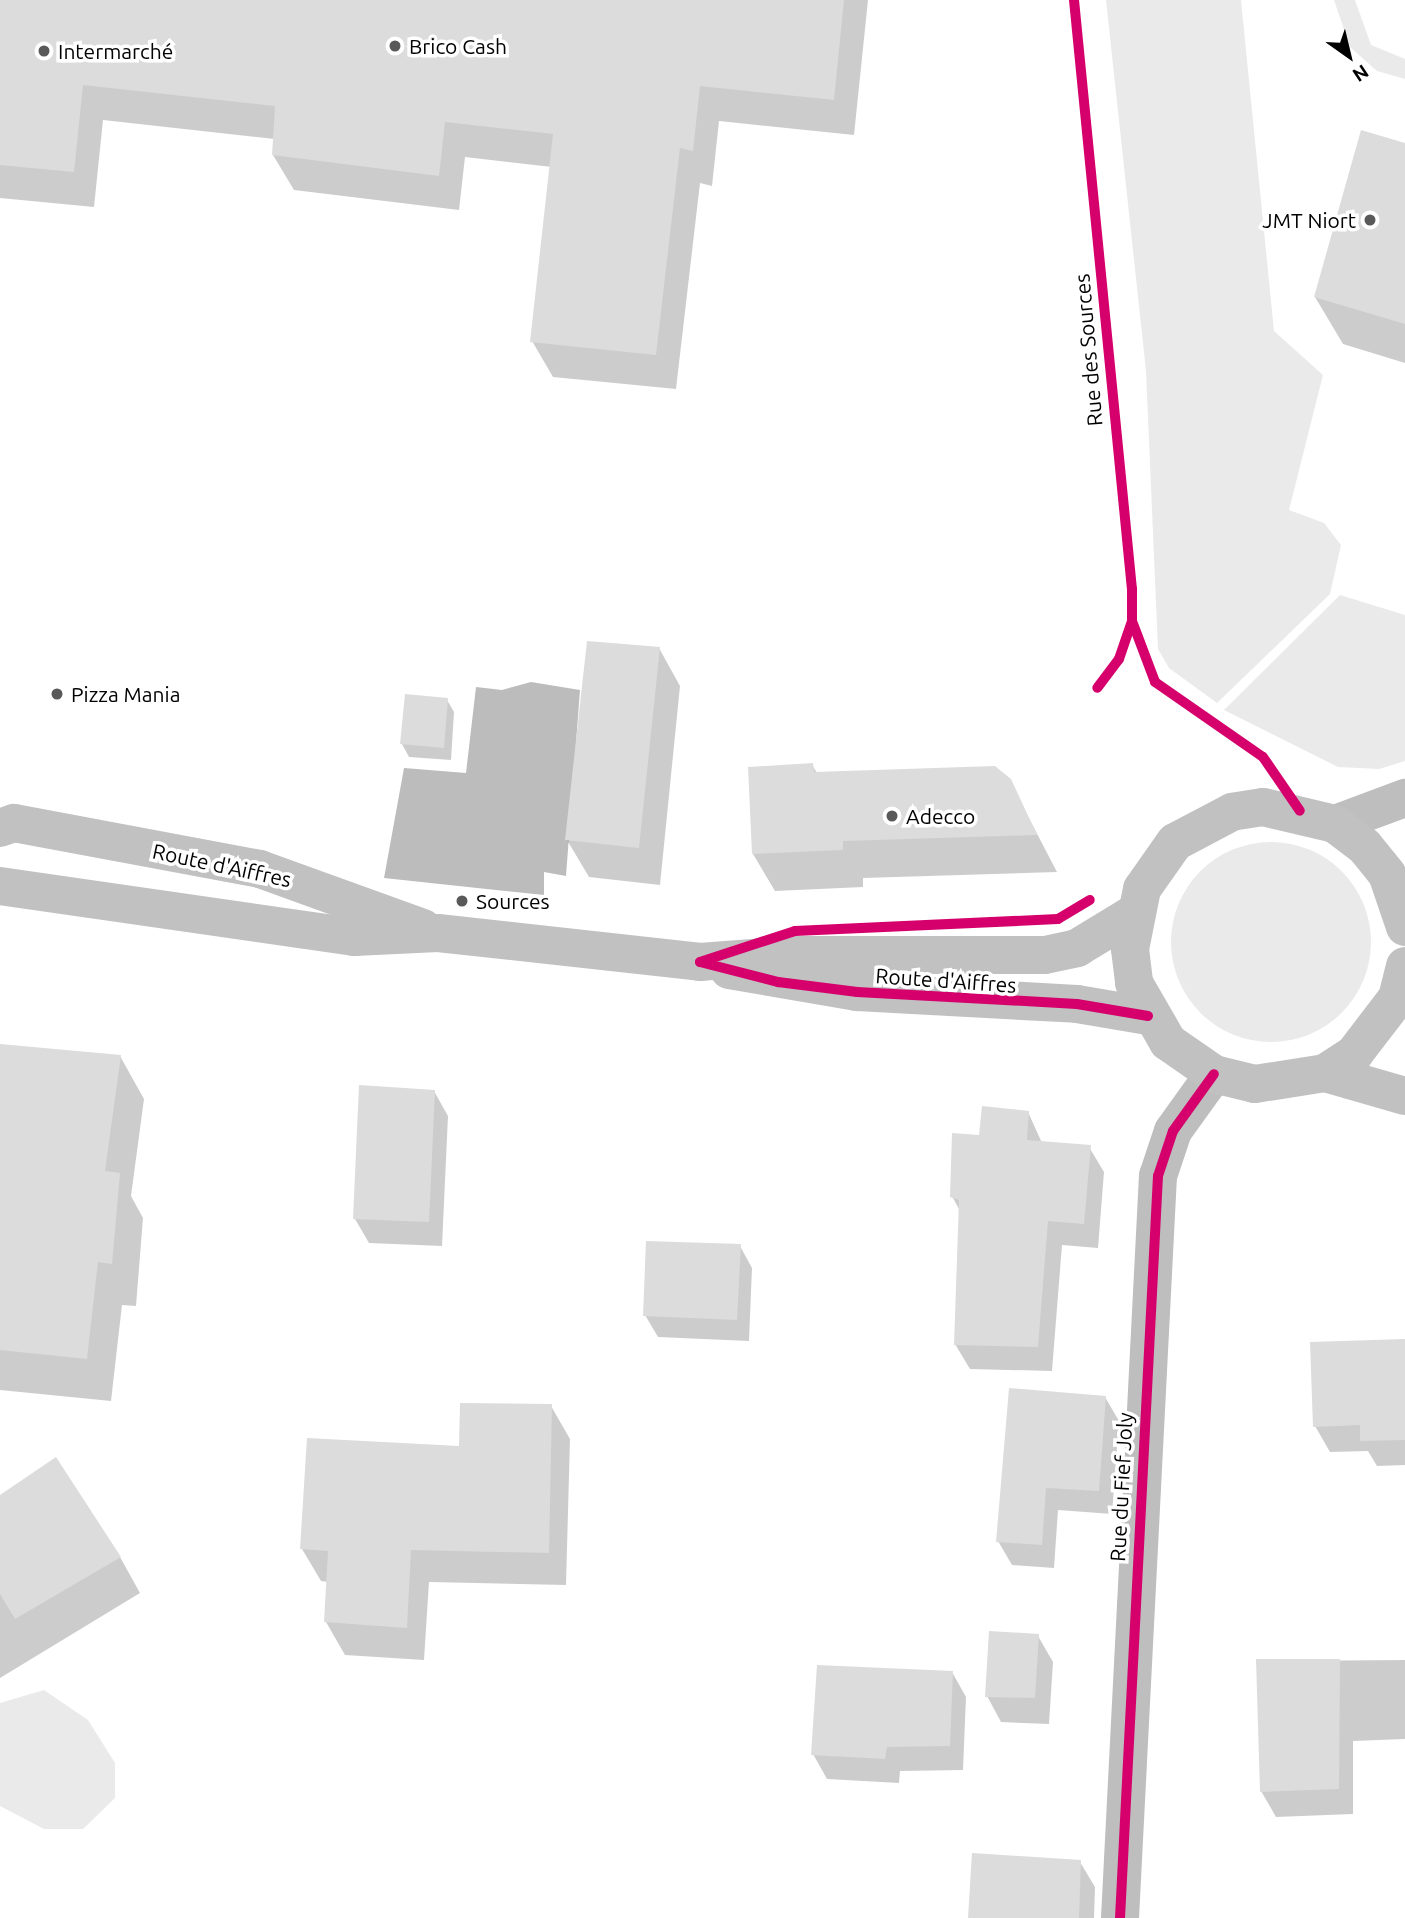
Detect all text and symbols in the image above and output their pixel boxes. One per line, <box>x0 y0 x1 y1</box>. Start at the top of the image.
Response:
north arrow <box>1314 21 1384 91</box>
place label: Brico Cash <box>409 33 507 59</box>
place label: Intermarché <box>58 38 173 64</box>
marker: Brico Cash <box>387 38 403 54</box>
marker: Intermarché <box>36 43 52 59</box>
text: N <box>1349 60 1373 86</box>
place label: JMT Niort <box>1262 207 1356 233</box>
marker: JMT Niort <box>1362 212 1378 228</box>
street label: Rue des Sources <box>1069 273 1107 427</box>
place label: Pizza Mania <box>71 681 180 707</box>
marker: Pizza Mania <box>49 686 65 702</box>
place label: Adecco <box>906 803 975 829</box>
marker: Adecco <box>884 808 900 824</box>
street label: Route d'Aiffres <box>150 838 294 892</box>
place label: Sources <box>476 888 550 914</box>
marker: Sources <box>454 893 470 909</box>
street label: Route d'Aiffres <box>875 963 1017 997</box>
street label: Rue du Fief Joly <box>1105 1412 1137 1562</box>

